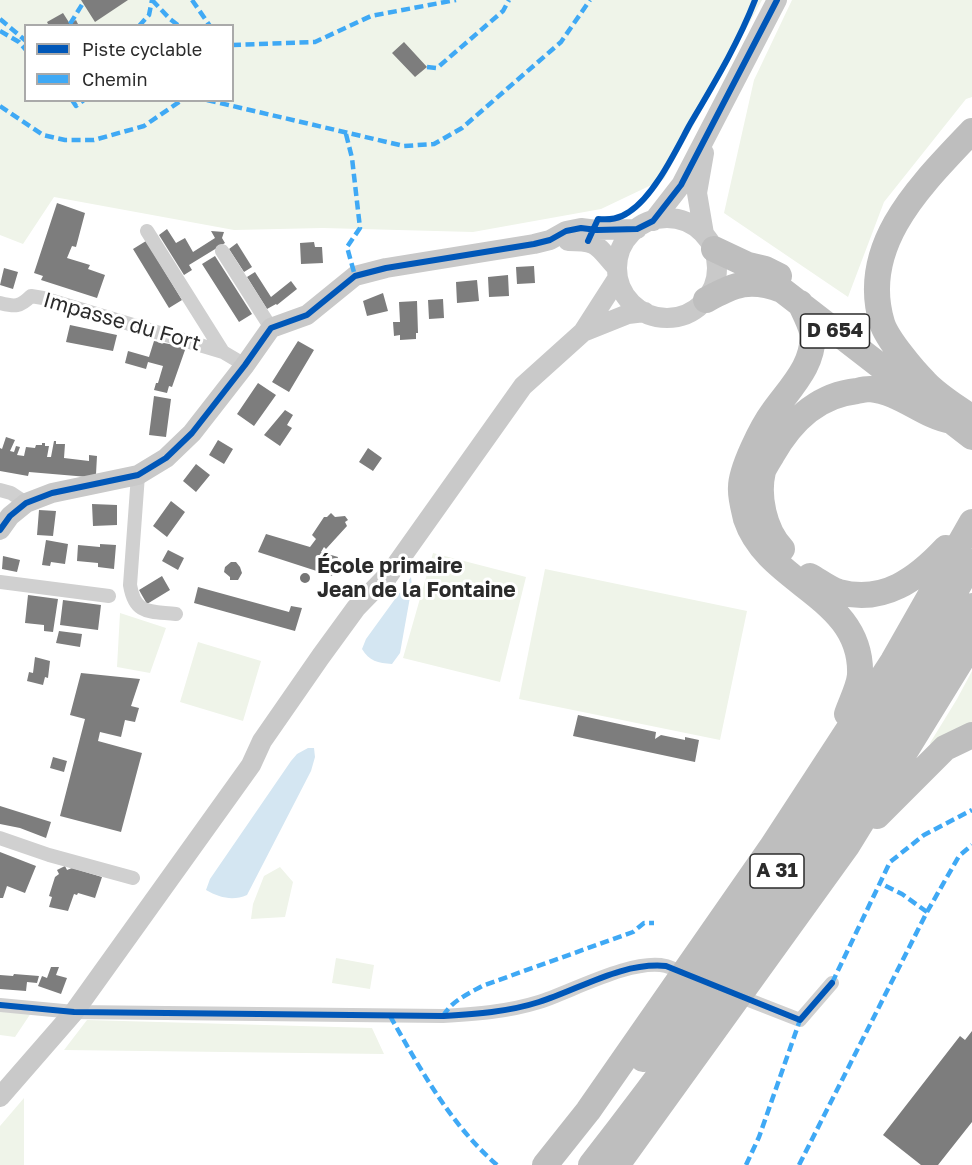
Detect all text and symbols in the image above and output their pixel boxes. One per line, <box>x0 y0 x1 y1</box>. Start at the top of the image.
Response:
legend <box>24 24 234 102</box>
text: Piste cyclable <box>82 38 202 60</box>
text: Chemin <box>82 68 148 90</box>
street label: Impasse du Fort <box>40 288 204 356</box>
road number: D 654 <box>800 314 870 348</box>
place label: École primaire Jean de la Fontaine <box>317 553 516 603</box>
marker: École primaire Jean de la Fontaine <box>298 571 312 585</box>
road number: A 31 <box>750 854 804 888</box>

